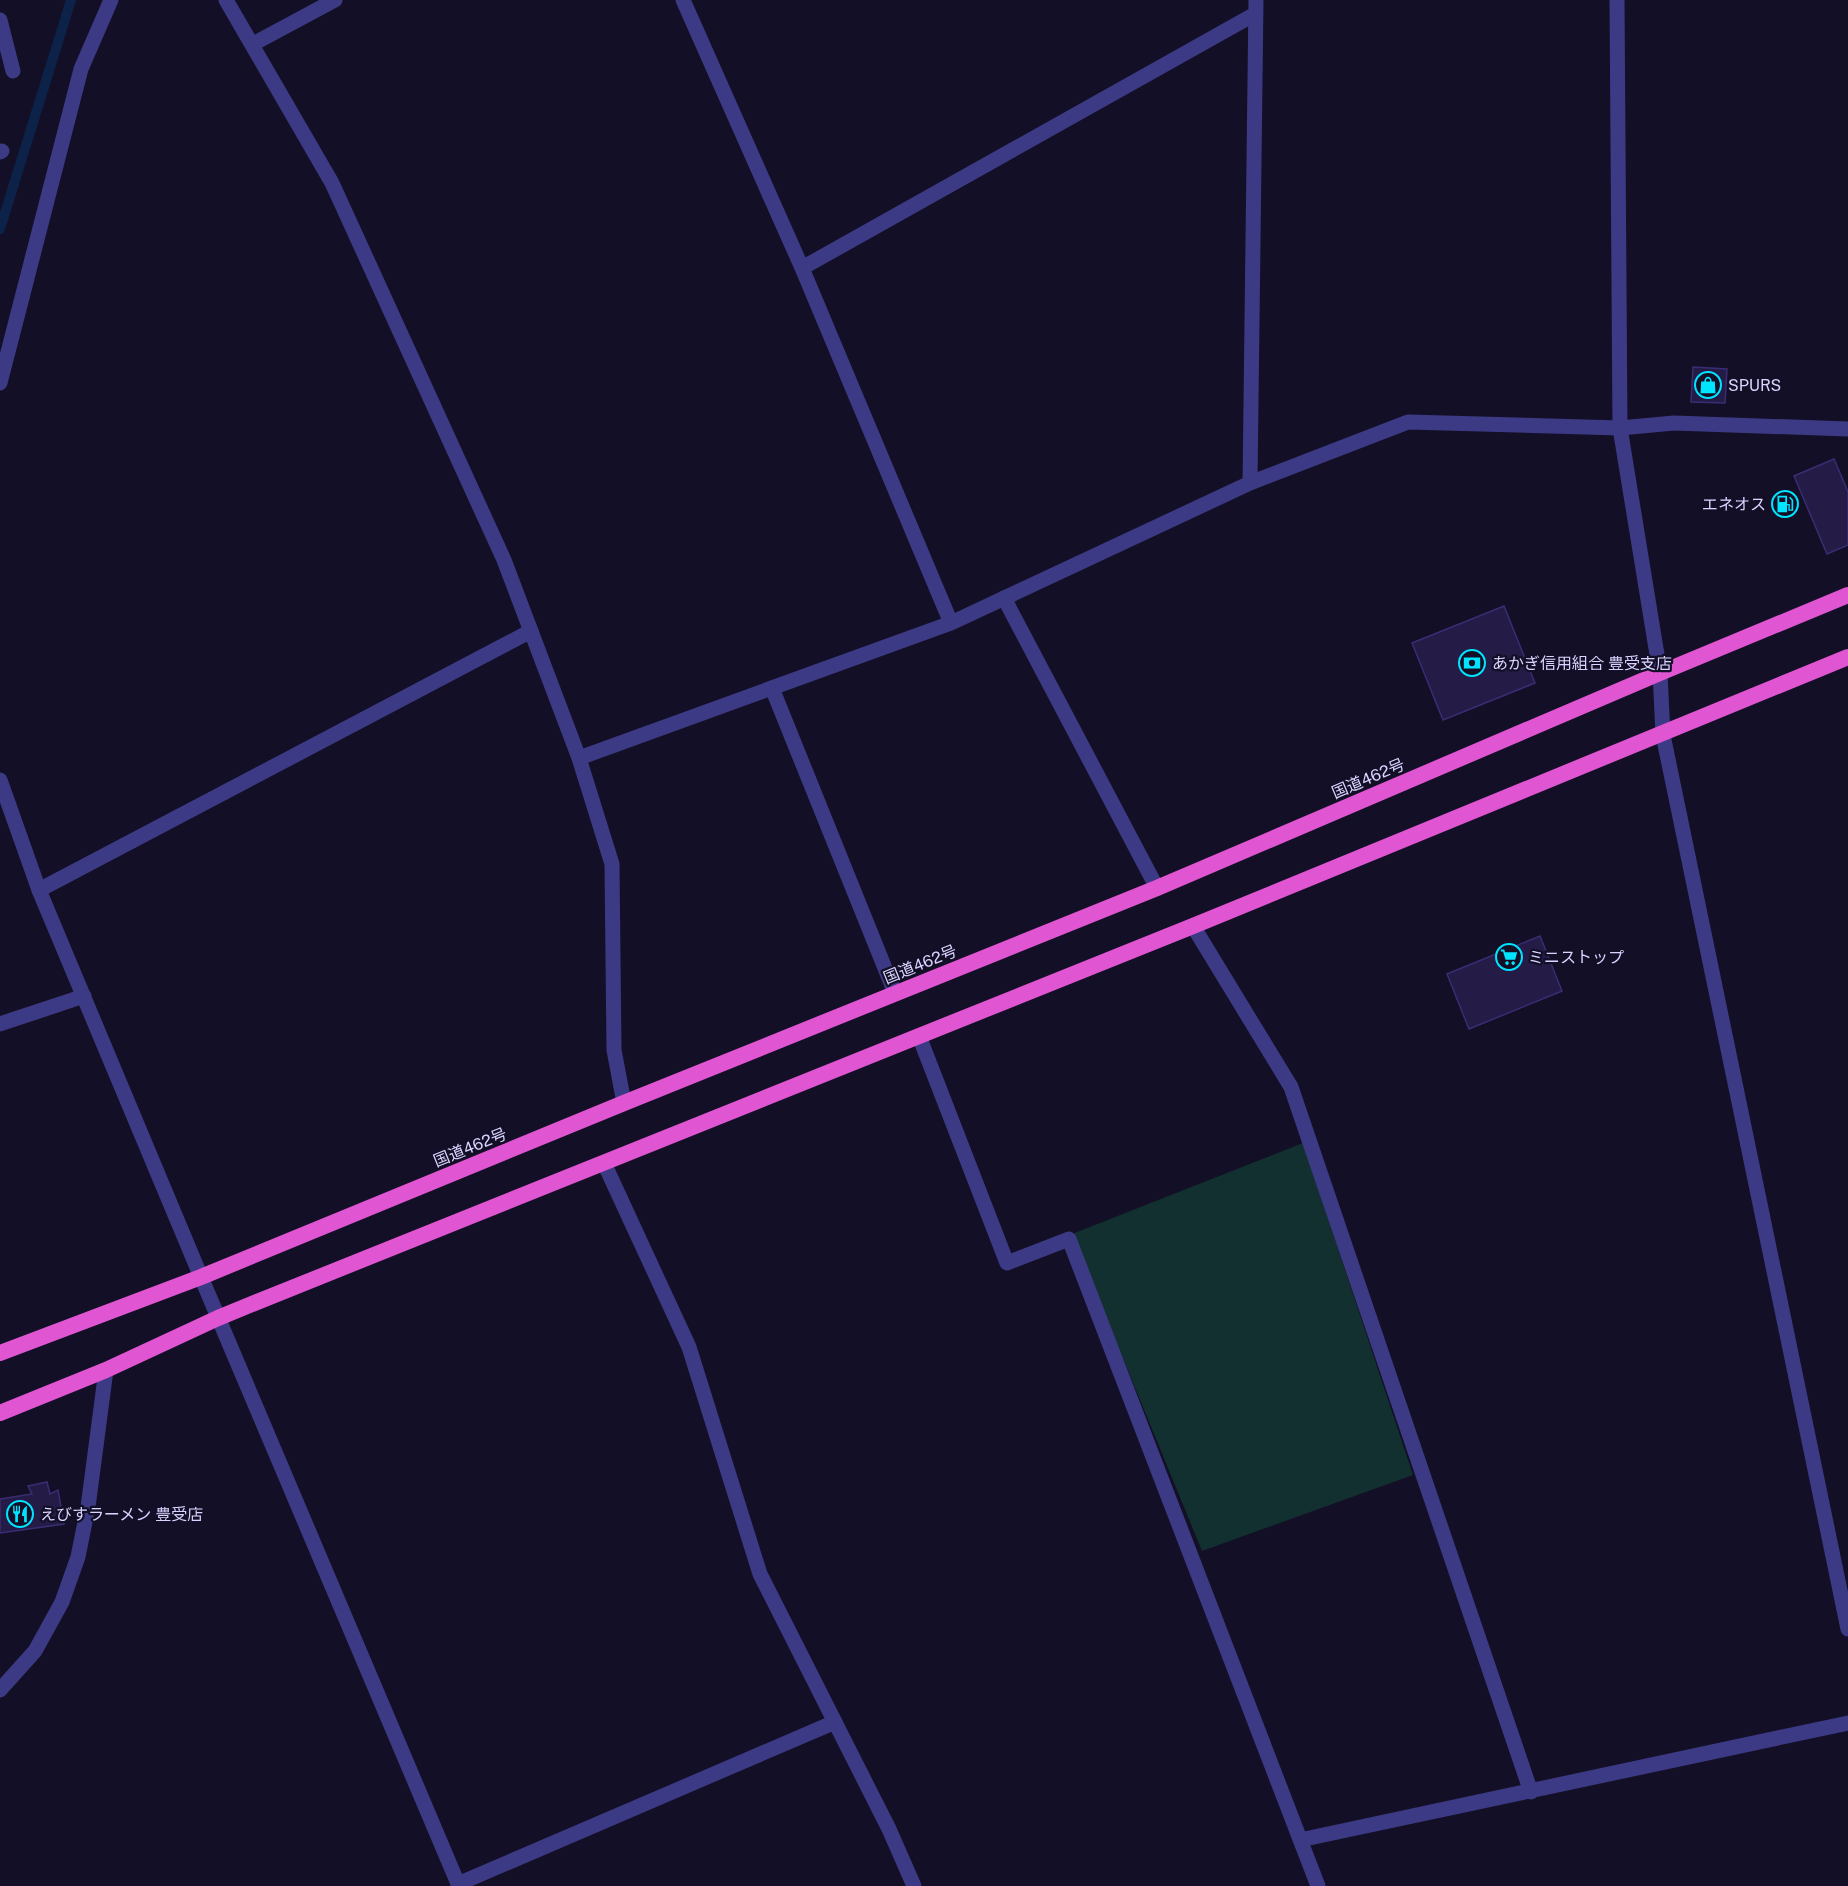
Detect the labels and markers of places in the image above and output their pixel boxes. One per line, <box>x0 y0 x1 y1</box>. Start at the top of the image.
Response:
shop icon: SPURS <box>1693 370 1723 400</box>
place label: SPURS <box>1728 376 1781 395</box>
fuel station icon: エネオス <box>1770 489 1800 519</box>
place label: エネオス <box>1702 495 1766 514</box>
bank icon: あかぎ信用組合 豊受支店 <box>1457 648 1487 678</box>
place label: あかぎ信用組合 豊受支店 <box>1492 654 1672 673</box>
supermarket icon: ミニストップ <box>1494 942 1524 972</box>
place label: ミニストップ <box>1528 948 1624 967</box>
restaurant icon: えびすラーメン 豊受店 <box>5 1499 35 1529</box>
place label: えびすラーメン 豊受店 <box>40 1505 203 1524</box>

